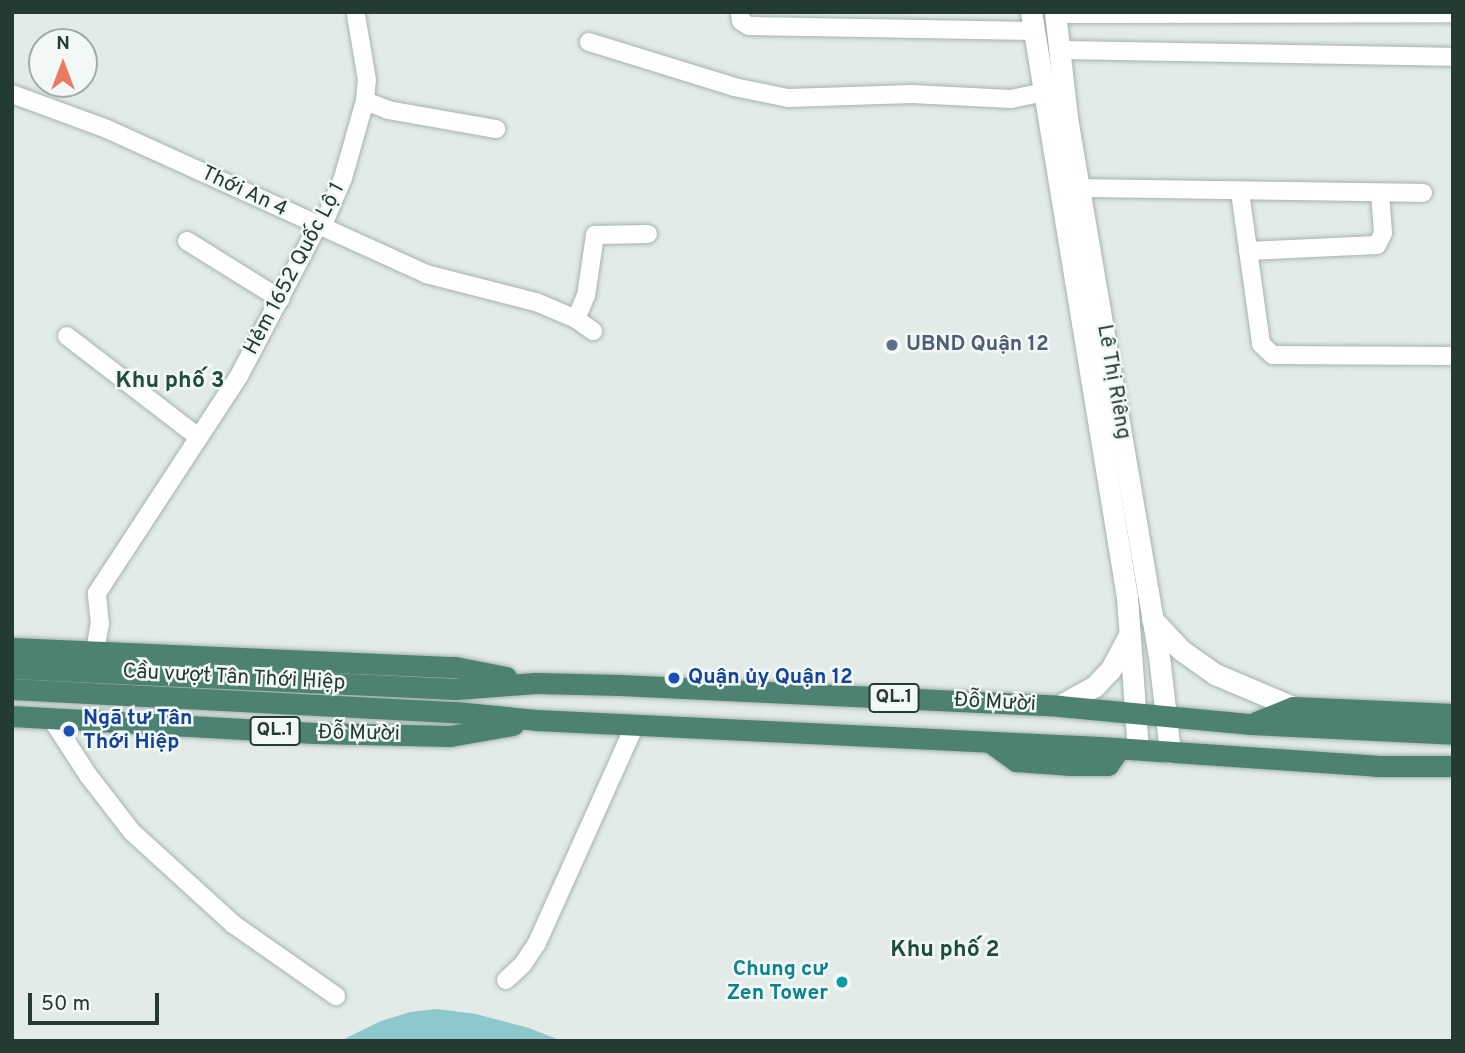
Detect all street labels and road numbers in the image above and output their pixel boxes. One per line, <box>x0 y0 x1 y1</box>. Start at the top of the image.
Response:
street label: Thới An 4 <box>197 161 291 223</box>
street label: Hẻm 1652 Quốc Lộ 1 <box>239 179 351 359</box>
street label: Lê Thị Riêng <box>1090 322 1136 442</box>
street label: Cầu vượt Tân Thới Hiệp <box>121 660 347 696</box>
road number: QL.1 <box>868 682 920 713</box>
street label: Đỗ Mười <box>953 688 1037 718</box>
road number: QL.1 <box>249 716 301 746</box>
street label: Đỗ Mười <box>318 721 400 747</box>

